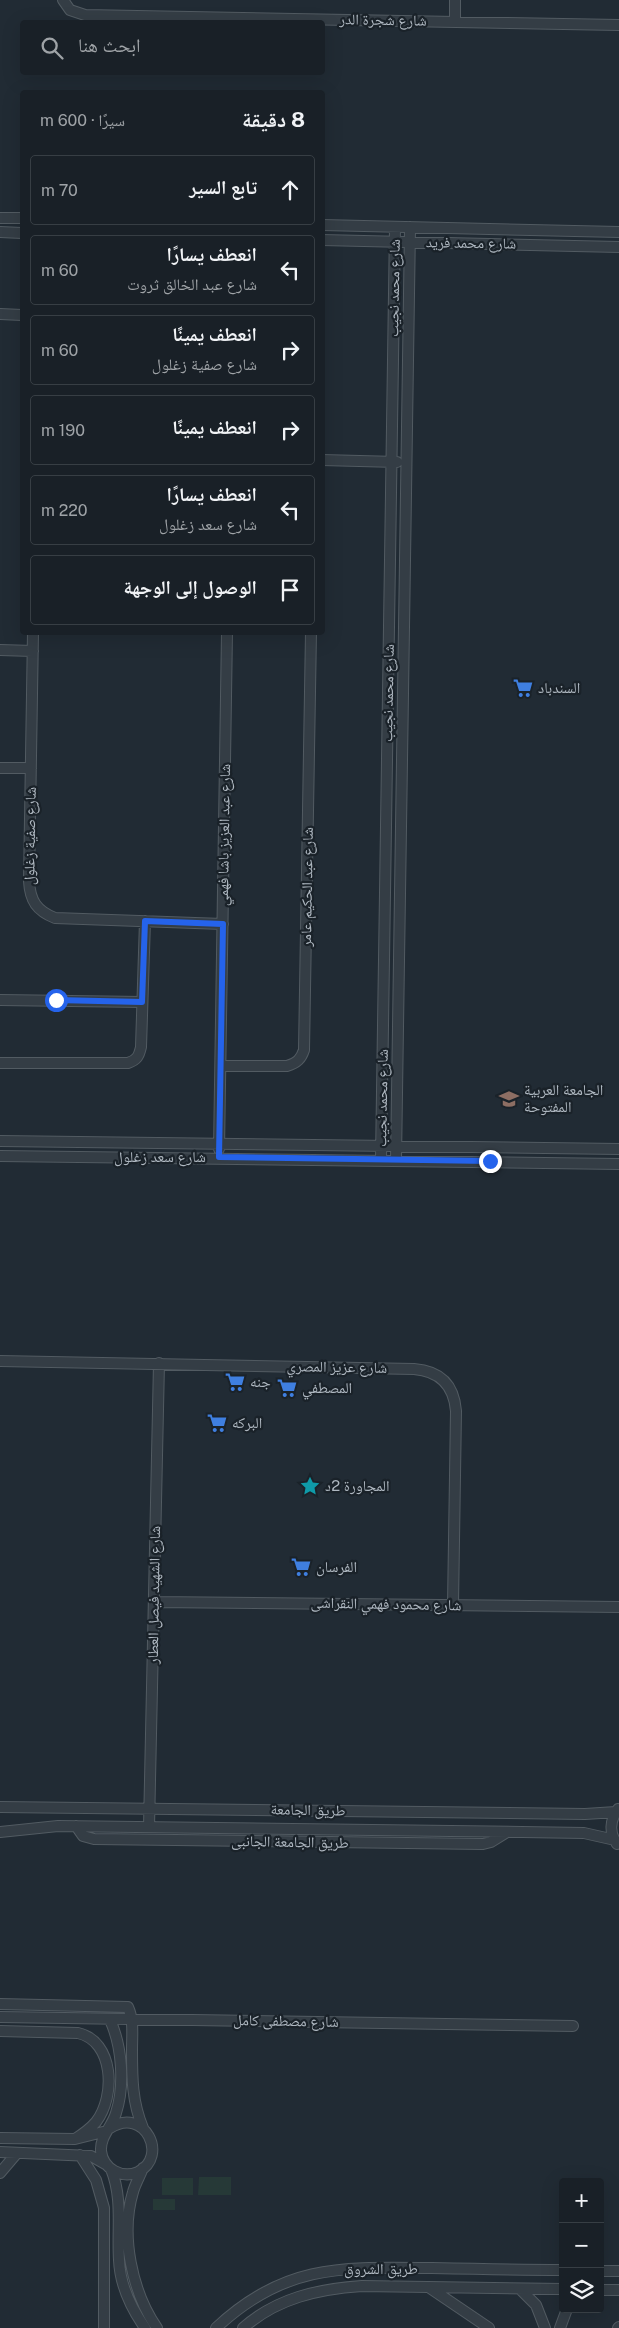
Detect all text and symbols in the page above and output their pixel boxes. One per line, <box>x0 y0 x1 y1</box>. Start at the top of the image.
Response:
street label: شارع شجرة الدر <box>338 10 427 31</box>
search box <box>20 20 325 75</box>
icon: search <box>38 34 66 62</box>
text: ابحث هنا <box>78 34 141 56</box>
text: 8 دقيقة <box>242 107 305 132</box>
text: سيرًا · 600 m <box>40 111 125 130</box>
text: تابع السير <box>189 176 257 198</box>
icon: ahead <box>276 176 304 204</box>
text: 70 m <box>41 181 78 200</box>
street label: شارع محمد فريد <box>426 233 517 254</box>
street label: شارع محمد نجيب <box>384 239 405 337</box>
text: انعطف يسارًا <box>167 243 257 265</box>
icon: left <box>276 256 304 284</box>
text: 60 m <box>41 261 78 280</box>
text: شارع عبد الخالق ثروت <box>127 275 257 294</box>
text: انعطف يمينًا <box>172 323 257 345</box>
icon: right <box>276 336 304 364</box>
text: 60 m <box>41 341 78 360</box>
text: شارع صفية زغلول <box>152 355 257 374</box>
text: انعطف يمينًا <box>172 416 257 438</box>
icon: right <box>276 416 304 444</box>
text: 190 m <box>41 421 85 440</box>
text: انعطف يسارًا <box>167 483 257 505</box>
icon: left <box>276 496 304 524</box>
text: 220 m <box>41 501 88 520</box>
text: شارع سعد زغلول <box>159 515 257 534</box>
text: الوصول إلى الوجهة <box>123 576 257 598</box>
icon: arrive <box>276 576 304 604</box>
street label: شارع محمد نجيب <box>378 644 399 742</box>
supermarket icon: السندباد <box>512 677 534 699</box>
place label: السندباد <box>538 679 580 696</box>
street label: شارع عبد العزيز باشا فهمي <box>214 763 237 906</box>
street label: شارع صفية زغلول <box>20 786 41 885</box>
street label: شارع عبد الحكيم عامر <box>297 827 318 948</box>
route start <box>45 989 68 1012</box>
street label: شارع محمد نجيب <box>372 1049 393 1147</box>
place label: الجامعة العربية المفتوحة <box>524 1081 603 1116</box>
school or university icon: الجامعة العربية المفتوحة <box>498 1088 520 1110</box>
street label: شارع سعد زغلول <box>114 1148 206 1167</box>
route end <box>479 1150 502 1173</box>
street label: شارع عزيز المصري <box>287 1357 388 1380</box>
supermarket icon: جنه <box>224 1371 246 1393</box>
place label: جنه <box>250 1373 271 1390</box>
supermarket icon: المصطفي <box>276 1377 298 1399</box>
place label: المصطفي <box>302 1379 352 1400</box>
supermarket icon: البركه <box>206 1412 228 1434</box>
place label: البركه <box>232 1414 262 1432</box>
place icon: المجاورة 2د <box>299 1475 321 1497</box>
place label: المجاورة 2د <box>325 1477 389 1495</box>
street label: شارع الشهيد فيصل العطار <box>144 1525 165 1665</box>
supermarket icon: الفرسان <box>290 1556 312 1578</box>
place label: الفرسان <box>316 1558 357 1577</box>
street label: شارع محمود فهمي النقراشى <box>310 1594 462 1617</box>
street label: طريق الجامعة <box>270 1800 346 1821</box>
street label: طريق الجامعة الجانبى <box>231 1832 349 1853</box>
street label: شارع مصطفى كامل <box>233 2011 339 2032</box>
map controls <box>559 2178 604 2313</box>
button: + <box>559 2178 604 2223</box>
button: − <box>559 2223 604 2268</box>
street label: طريق الشروق <box>344 2260 418 2279</box>
button: layers <box>559 2268 604 2313</box>

